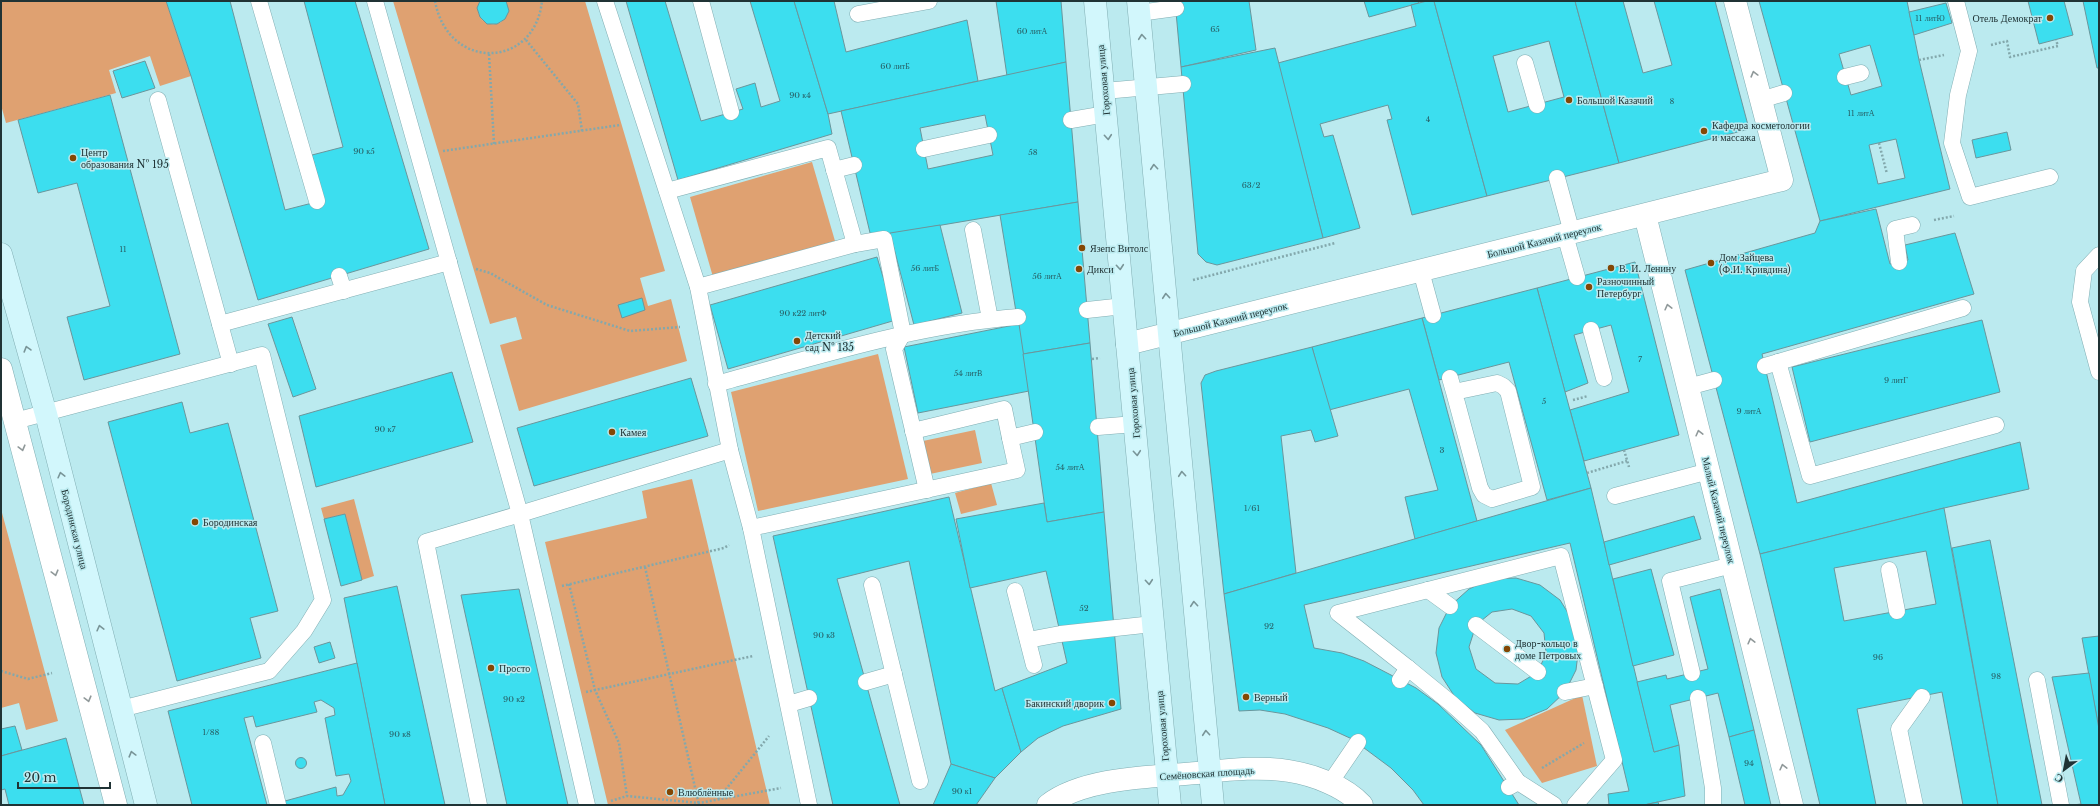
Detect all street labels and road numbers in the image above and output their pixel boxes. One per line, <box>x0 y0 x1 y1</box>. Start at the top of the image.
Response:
street label: Гороховая улица <box>1094 44 1113 116</box>
street label: Большой Казачий переулок <box>1486 220 1603 261</box>
street label: Большой Казачий переулок <box>1172 299 1289 340</box>
street label: Гороховая улица <box>1124 367 1143 439</box>
street label: Малый Казачий переулок <box>1699 456 1738 565</box>
street label: Бородинская улица <box>58 488 91 571</box>
street label: Гороховая улица <box>1153 690 1172 762</box>
street label: Семёновская площадь <box>1159 764 1255 783</box>

